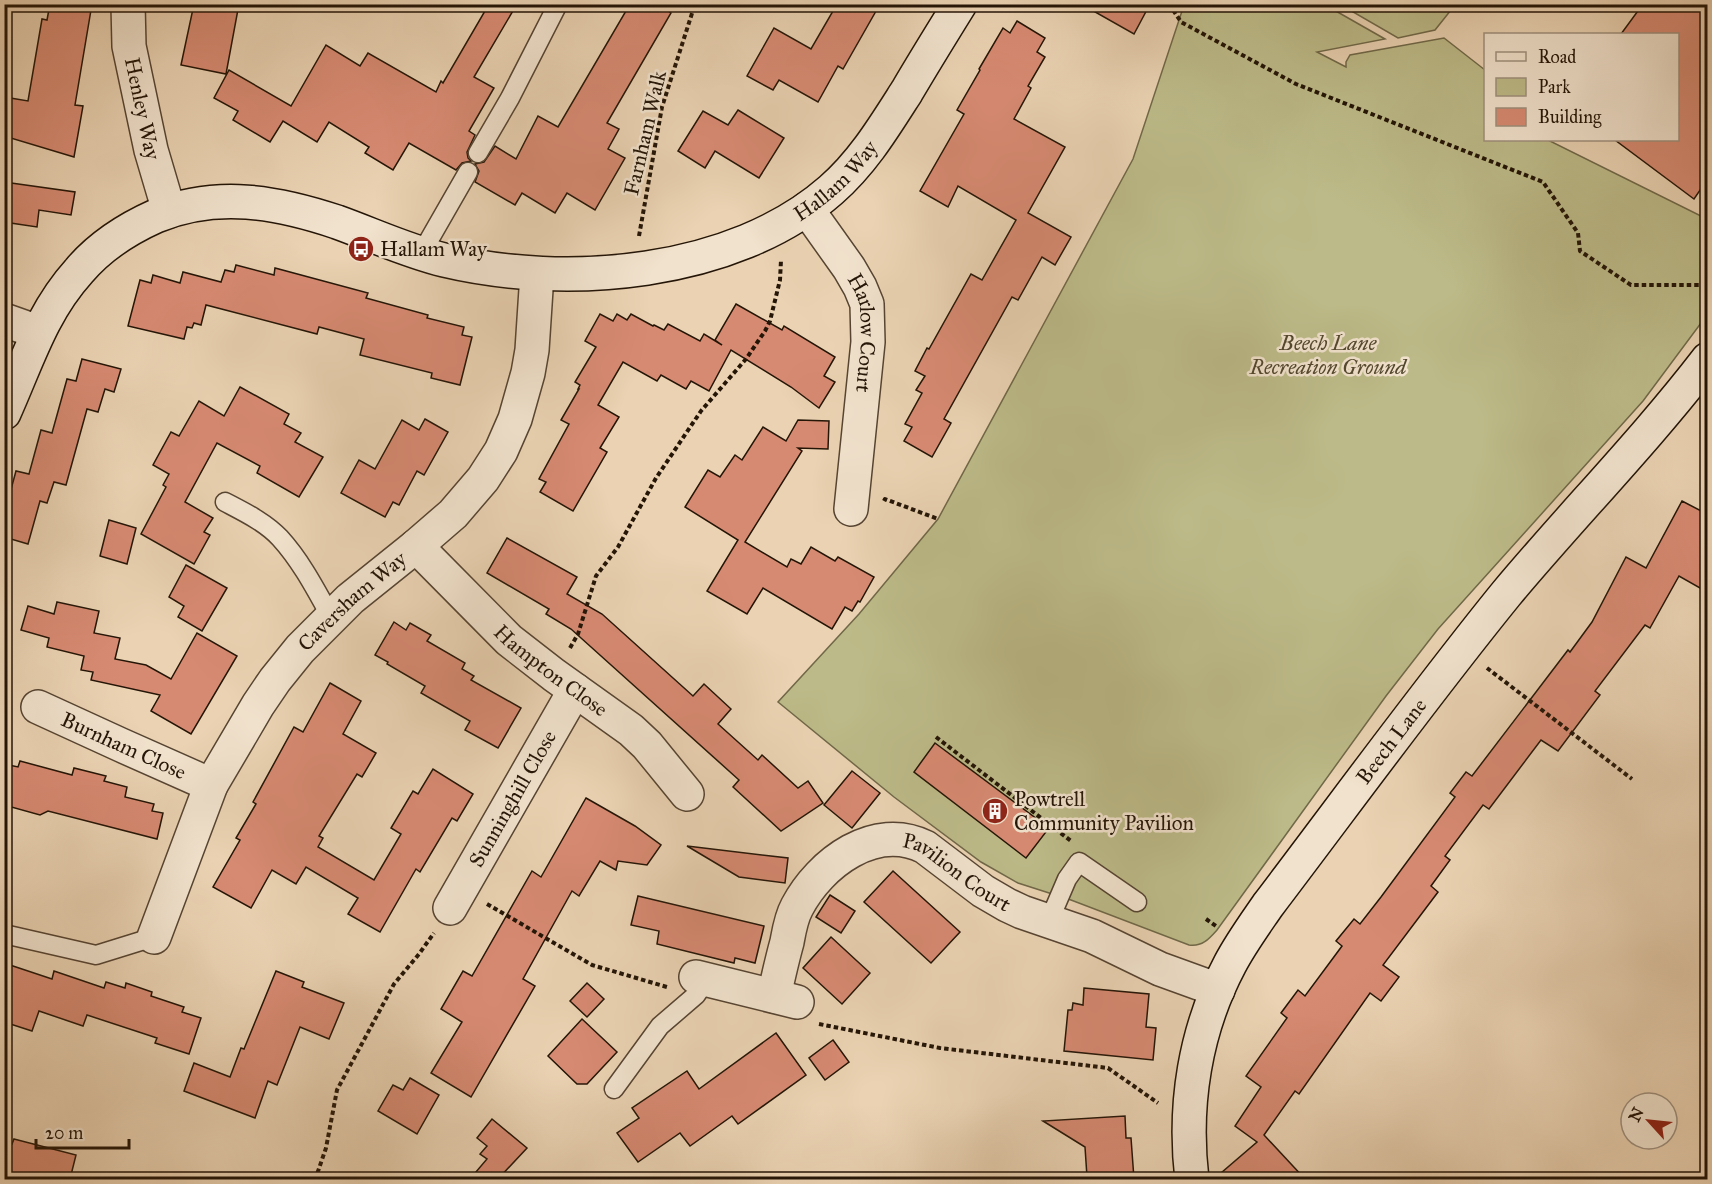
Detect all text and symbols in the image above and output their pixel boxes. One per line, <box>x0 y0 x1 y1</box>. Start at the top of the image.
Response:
legend <box>1484 33 1679 141</box>
text: Road <box>1538 46 1576 68</box>
street label: Henley Way <box>119 55 167 164</box>
street label: Farnham Walk <box>618 68 672 198</box>
text: Park <box>1538 76 1571 98</box>
text: Building <box>1538 106 1602 129</box>
street label: Hallam Way <box>789 134 884 227</box>
bus stop icon: Hallam Way <box>346 234 376 264</box>
place label: Hallam Way <box>380 236 488 262</box>
street label: Harlow Court <box>842 268 881 394</box>
park label: Beech Lane Recreation Ground <box>1249 330 1408 380</box>
street label: Caversham Way <box>292 545 413 657</box>
street label: Hampton Close <box>488 619 613 722</box>
street label: Beech Lane <box>1351 693 1432 789</box>
street label: Burnham Close <box>57 706 190 785</box>
street label: Sunninghill Close <box>463 725 562 872</box>
place label: Powtrell Community Pavilion <box>1014 786 1194 836</box>
building icon: Powtrell Community Pavilion <box>980 796 1010 826</box>
street label: Pavilion Court <box>900 827 1016 918</box>
north arrow <box>1619 1091 1679 1151</box>
text: N <box>1625 1104 1648 1125</box>
scale bar <box>36 1112 129 1150</box>
text: 20 m <box>45 1122 83 1144</box>

